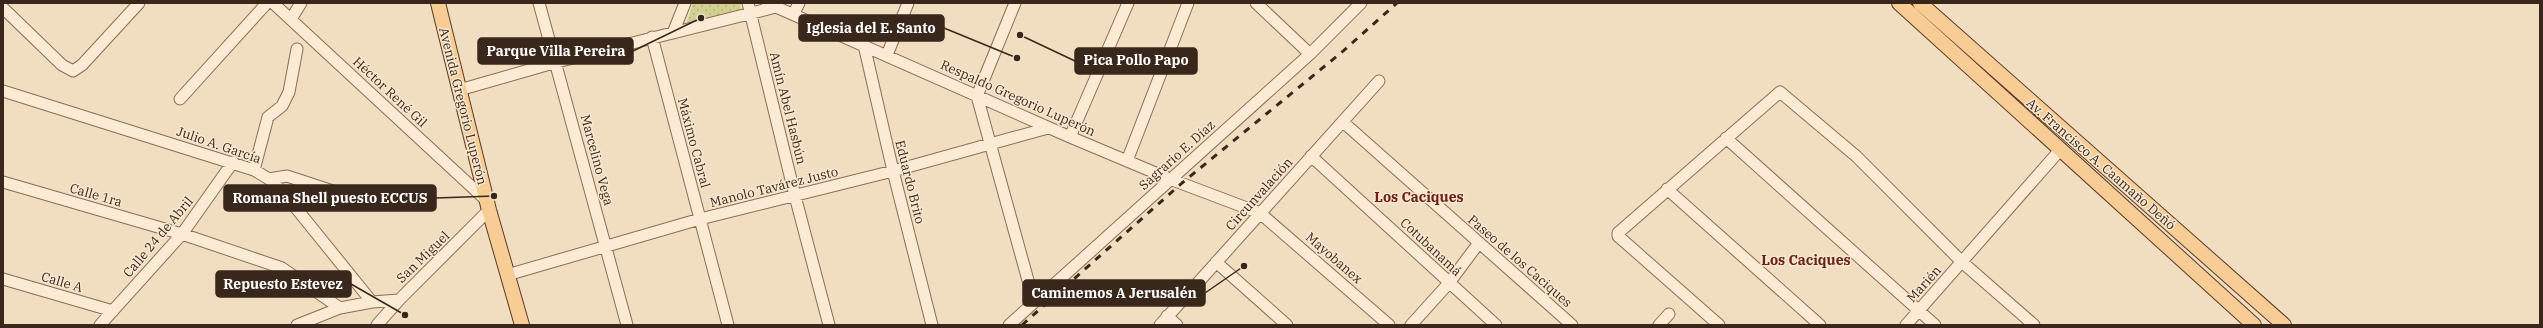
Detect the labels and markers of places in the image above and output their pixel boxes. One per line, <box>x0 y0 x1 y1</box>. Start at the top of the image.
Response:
callout: Iglesia del E. Santo <box>799 15 944 41</box>
callout: Parque Villa Pereira <box>478 38 633 64</box>
callout: Pica Pollo Papo <box>1075 48 1197 74</box>
callout: Romana Shell puesto ECCUS <box>224 185 436 211</box>
callout: Repuesto Estevez <box>216 271 351 297</box>
callout: Caminemos A Jerusalén <box>1023 280 1205 306</box>

